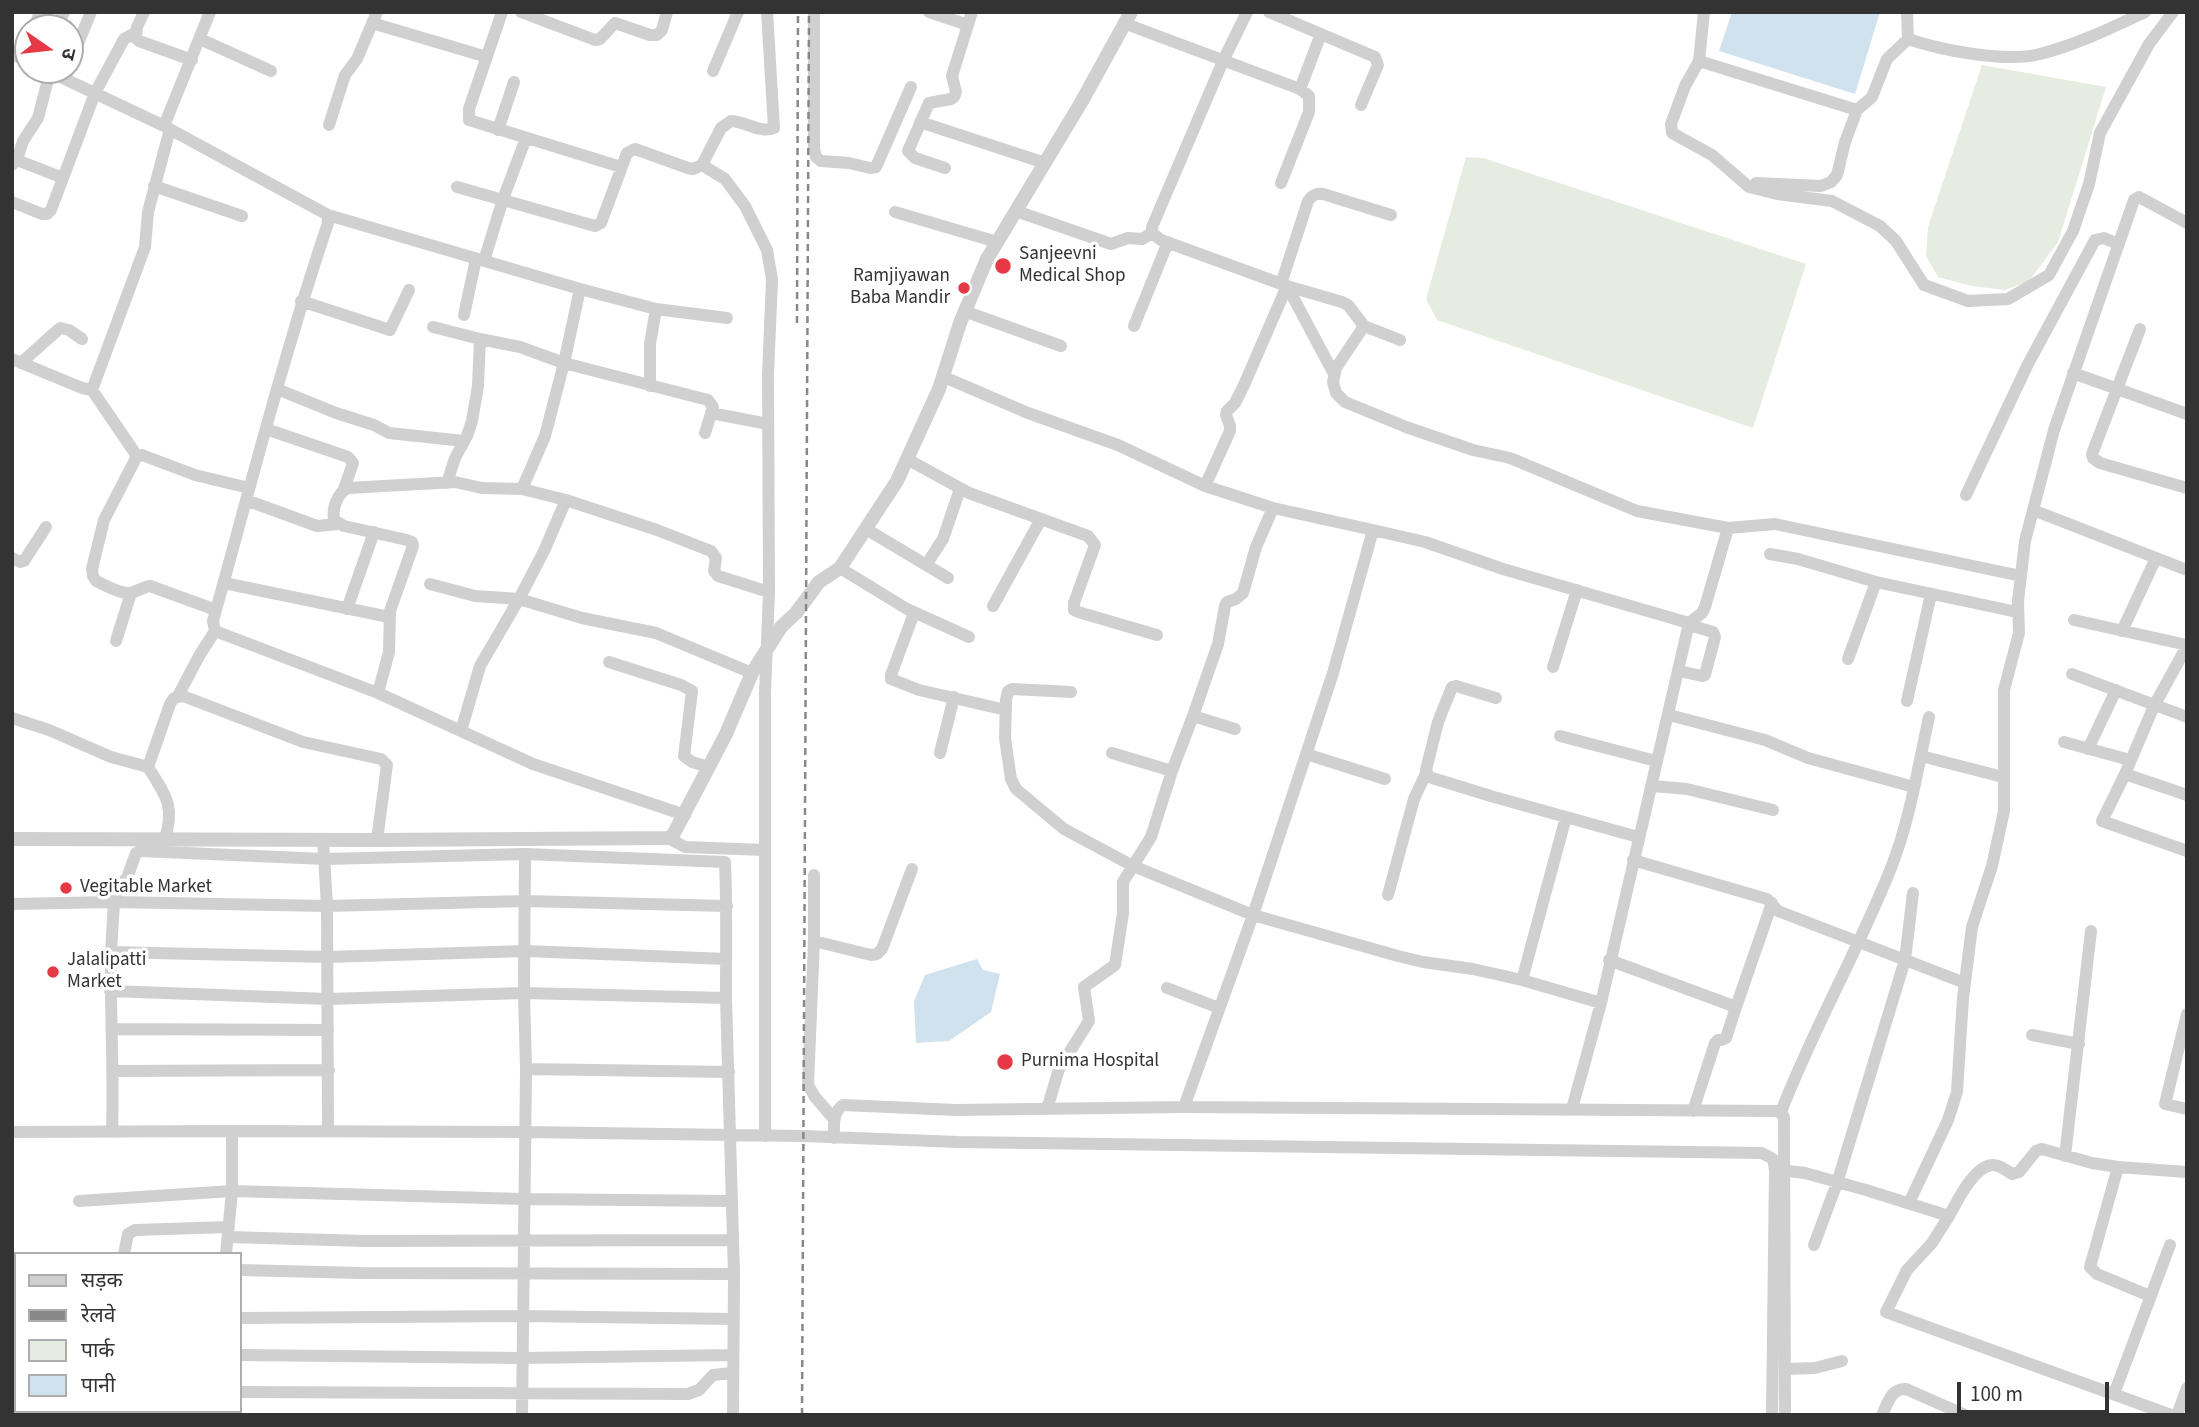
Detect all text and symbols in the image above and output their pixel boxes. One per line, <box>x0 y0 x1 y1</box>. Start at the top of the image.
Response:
north arrow <box>14 14 84 84</box>
text: उ <box>53 45 82 62</box>
place label: Sanjeevni Medical Shop <box>1019 244 1125 288</box>
marker: Sanjeevni Medical Shop <box>993 256 1013 276</box>
place label: Ramjiyawan Baba Mandir <box>850 266 950 310</box>
marker: Ramjiyawan Baba Mandir <box>956 280 972 296</box>
place label: Vegitable Market <box>80 877 212 899</box>
marker: Vegitable Market <box>58 880 74 896</box>
place label: Jalalipatti Market <box>67 950 146 994</box>
marker: Jalalipatti Market <box>45 964 61 980</box>
place label: Purnima Hospital <box>1021 1051 1159 1073</box>
marker: Purnima Hospital <box>995 1052 1015 1072</box>
legend <box>14 1252 242 1413</box>
text: सड़क <box>81 1265 123 1295</box>
text: रेलवे <box>81 1300 116 1330</box>
text: पार्क <box>81 1335 115 1365</box>
scale bar <box>1961 1368 2113 1412</box>
text: पानी <box>81 1370 115 1400</box>
text: 100 m <box>1970 1379 2023 1409</box>

